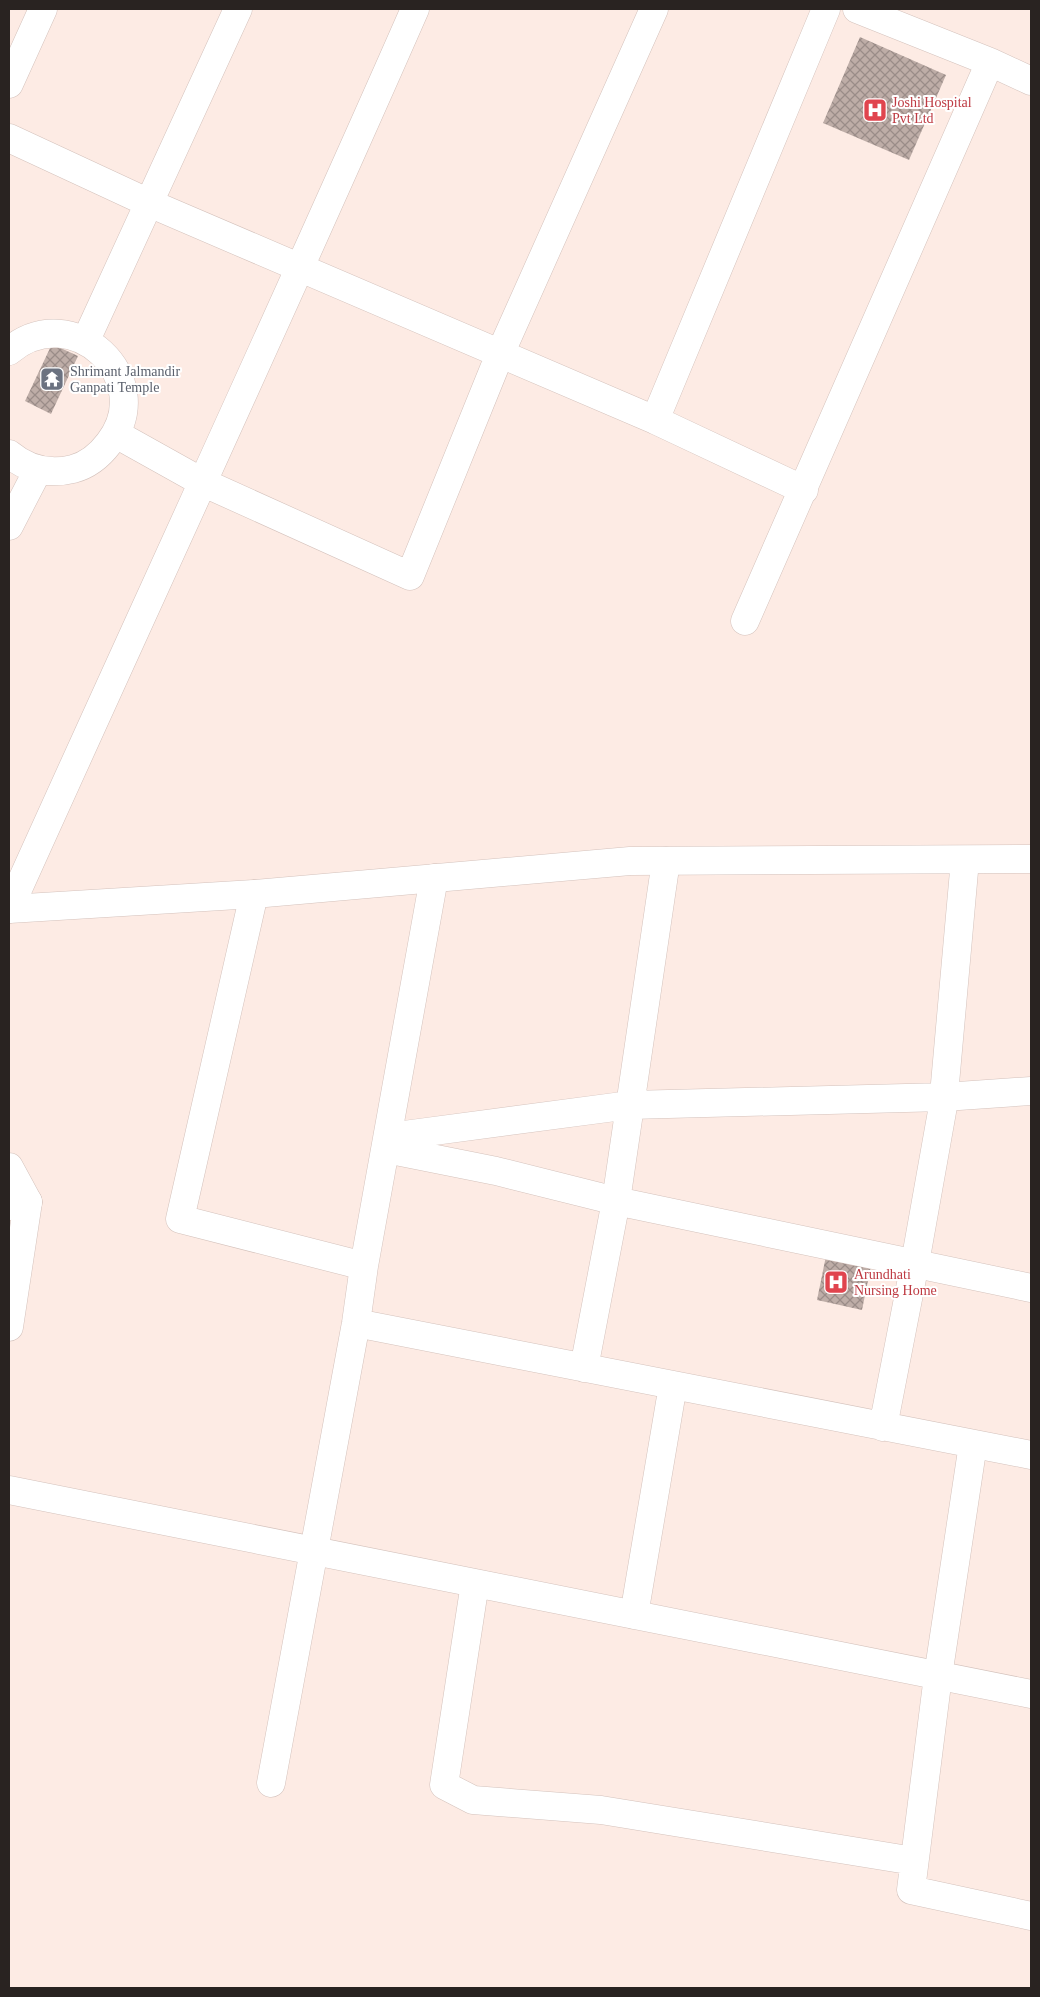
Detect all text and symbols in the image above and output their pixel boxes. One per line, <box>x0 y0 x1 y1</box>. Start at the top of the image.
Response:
place label: Joshi Hospital Pvt Ltd <box>892 95 972 126</box>
hospital icon: Joshi Hospital Pvt Ltd <box>862 97 888 123</box>
place label: Shrimant Jalmandir Ganpati Temple <box>70 364 180 395</box>
temple icon: Shrimant Jalmandir Ganpati Temple <box>39 366 65 392</box>
place label: Arundhati Nursing Home <box>854 1267 937 1298</box>
hospital icon: Arundhati Nursing Home <box>823 1269 849 1295</box>

